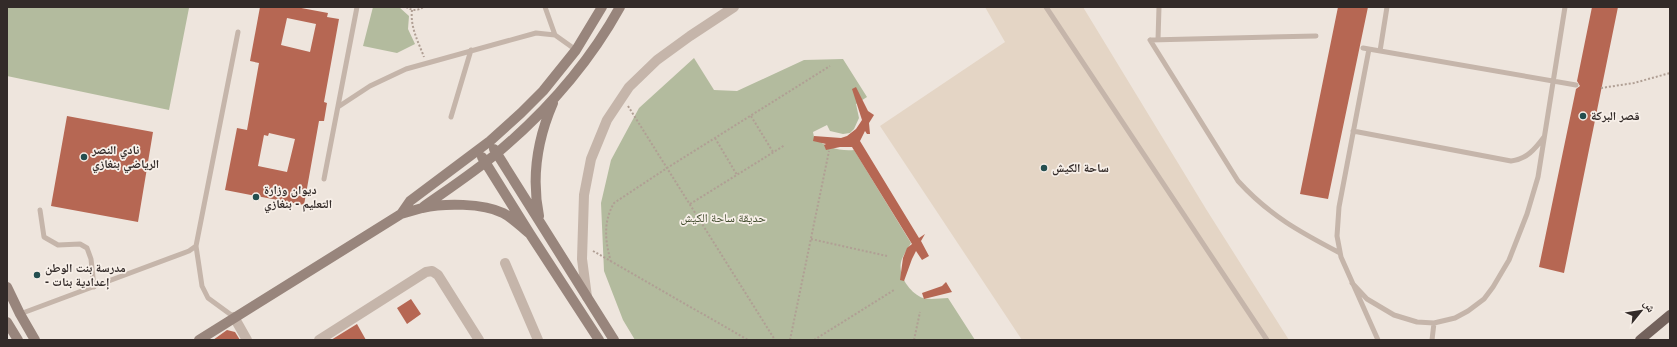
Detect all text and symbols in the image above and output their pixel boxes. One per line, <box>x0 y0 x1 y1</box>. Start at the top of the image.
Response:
place label: قصر البركة <box>1591 109 1640 123</box>
marker: قصر البركة <box>1578 111 1588 121</box>
place label: نادي النصر الرياضي بنغازي <box>91 143 159 174</box>
marker: نادي النصر الرياضي بنغازي <box>79 152 89 162</box>
place label: ساحة الكيش <box>1052 161 1109 176</box>
marker: ساحة الكيش <box>1039 163 1049 173</box>
place label: ديوان وزارة التعليم - بنغازي <box>264 183 332 214</box>
marker: ديوان وزارة التعليم - بنغازي <box>251 192 261 202</box>
park label: حديقة ساحة الكيش <box>680 211 766 225</box>
place label: مدرسة بنت الوطن - إعدادية بنات <box>45 261 126 290</box>
marker: مدرسة بنت الوطن - إعدادية بنات <box>32 270 42 280</box>
north arrow <box>1621 291 1661 331</box>
text: ش <box>1640 298 1658 315</box>

